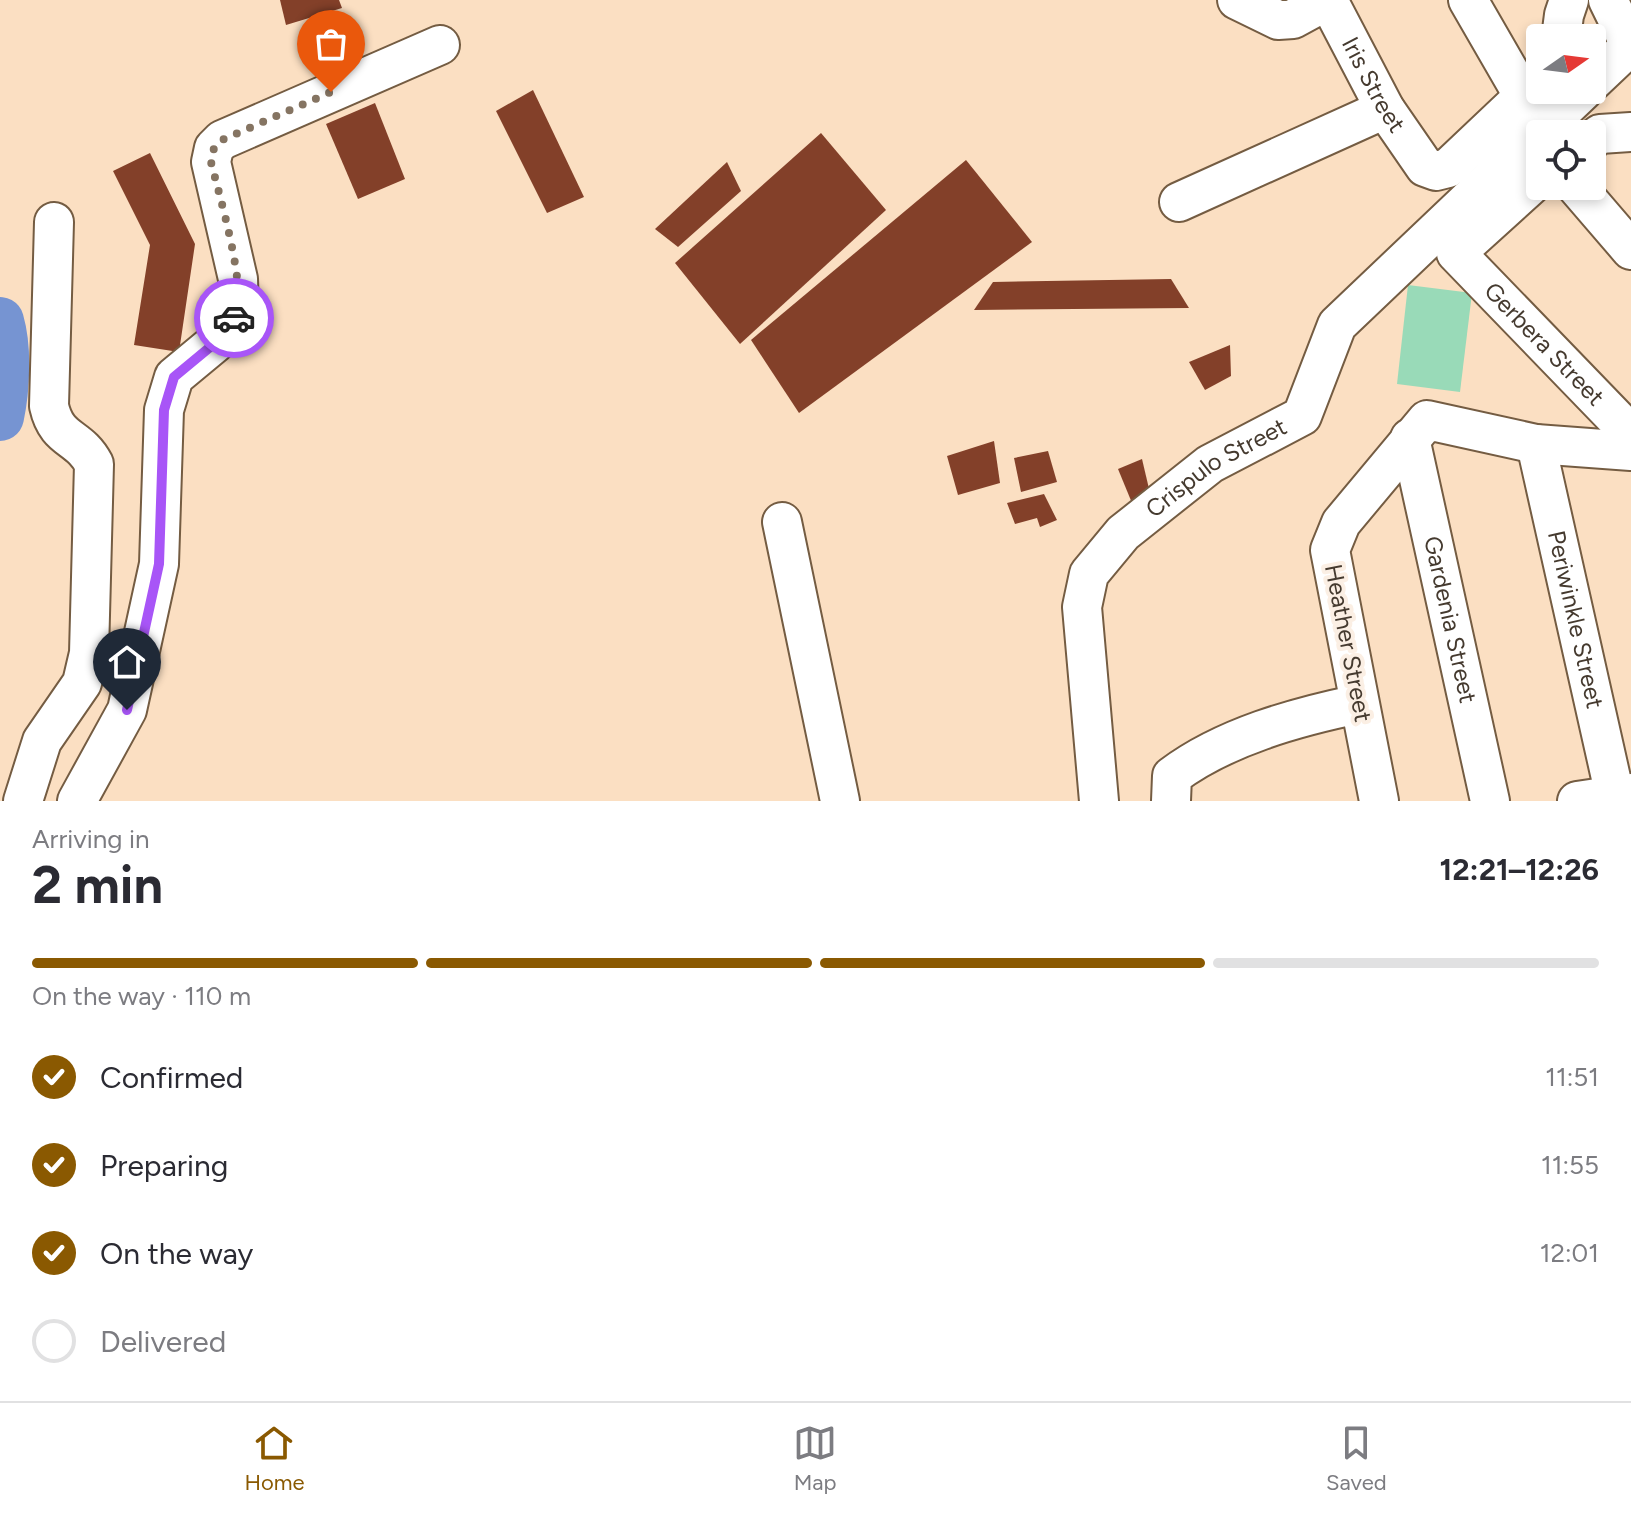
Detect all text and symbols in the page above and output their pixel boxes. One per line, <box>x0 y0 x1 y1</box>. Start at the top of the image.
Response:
pin <box>297 10 365 92</box>
icon: bag <box>309 22 353 66</box>
north arrow <box>1526 24 1606 104</box>
map controls <box>1526 24 1606 200</box>
street label: Iris Street <box>1336 32 1412 138</box>
button: locate <box>1526 120 1606 200</box>
street label: Gerbera Street <box>1478 276 1611 411</box>
courier <box>194 278 274 358</box>
icon: car <box>212 296 256 340</box>
street label: Crispulo Street <box>1140 412 1291 523</box>
street label: Periwinkle Street <box>1542 528 1610 711</box>
street label: Gardenia Street <box>1418 533 1483 706</box>
street label: Heather Street <box>1319 562 1378 724</box>
pin <box>93 628 161 710</box>
icon: home <box>105 640 149 684</box>
text: Arriving in <box>32 823 150 855</box>
text: 12:21–12:26 <box>1440 851 1599 888</box>
text: 2 min <box>32 854 163 916</box>
text: On the way · 110 m <box>32 980 251 1012</box>
icon: check <box>32 1055 76 1099</box>
text: Confirmed <box>100 1059 243 1096</box>
text: 11:51 <box>1545 1061 1599 1093</box>
icon: check <box>32 1143 76 1187</box>
text: Preparing <box>100 1147 228 1184</box>
text: 11:55 <box>1541 1149 1599 1181</box>
icon: check <box>32 1231 76 1275</box>
text: On the way <box>100 1235 253 1272</box>
text: 12:01 <box>1540 1237 1599 1269</box>
text: Delivered <box>100 1323 226 1360</box>
tab: Home <box>244 1421 304 1496</box>
tab: Map <box>793 1421 837 1496</box>
tab: Saved <box>1326 1421 1387 1496</box>

